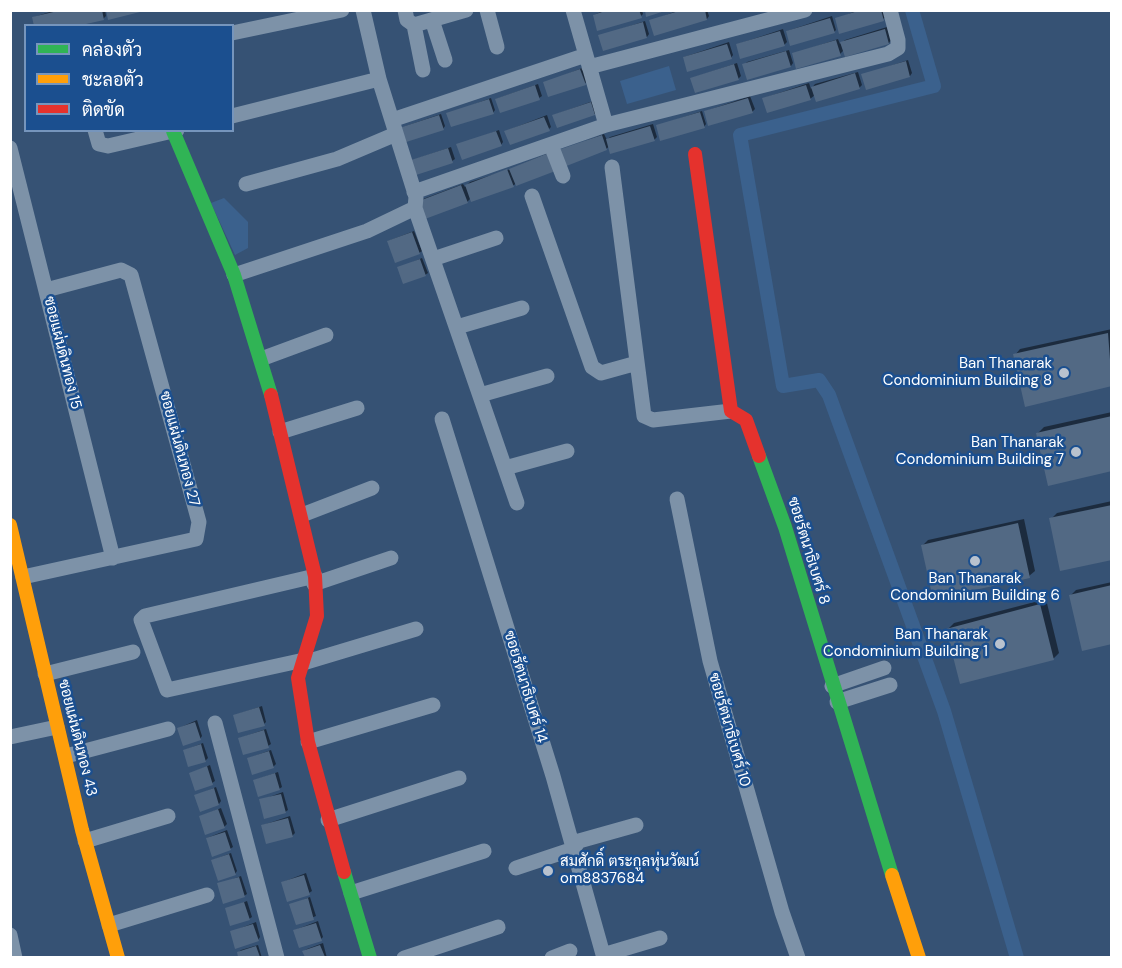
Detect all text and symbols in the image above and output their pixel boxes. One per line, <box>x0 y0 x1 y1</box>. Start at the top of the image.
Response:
legend <box>24 24 234 132</box>
text: คล่องตัว <box>82 38 142 62</box>
text: ชะลอตัว <box>82 68 144 92</box>
text: ติดขัด <box>82 98 125 122</box>
street label: ซอยแผ่นดินทอง 15 <box>39 295 85 411</box>
place label: Ban Thanarak Condominium Building 8 <box>883 355 1052 390</box>
marker: Ban Thanarak Condominium Building 8 <box>1057 366 1071 380</box>
street label: ซอยแผ่นดินทอง 27 <box>155 389 203 509</box>
place label: Ban Thanarak Condominium Building 7 <box>896 434 1064 469</box>
marker: Ban Thanarak Condominium Building 7 <box>1069 445 1083 459</box>
street label: ซอยรัตนาธิเบศร์ 8 <box>783 495 833 607</box>
marker: Ban Thanarak Condominium Building 6 <box>968 554 982 568</box>
place label: Ban Thanarak Condominium Building 6 <box>890 570 1060 605</box>
place label: Ban Thanarak Condominium Building 1 <box>823 626 988 661</box>
street label: ซอยรัตนาธิเบศร์ 14 <box>499 629 551 745</box>
marker: Ban Thanarak Condominium Building 1 <box>993 637 1007 651</box>
street label: ซอยรัตนาธิเบศร์ 10 <box>704 671 754 789</box>
street label: ซอยแผ่นดินทอง 43 <box>54 678 100 798</box>
place label: สมศักดิ์ ตระกูลหุ่นวัฒน์ om8837684 <box>560 853 699 888</box>
marker: สมศักดิ์ ตระกูลหุ่นวัฒน์ om8837684 <box>541 864 555 878</box>

